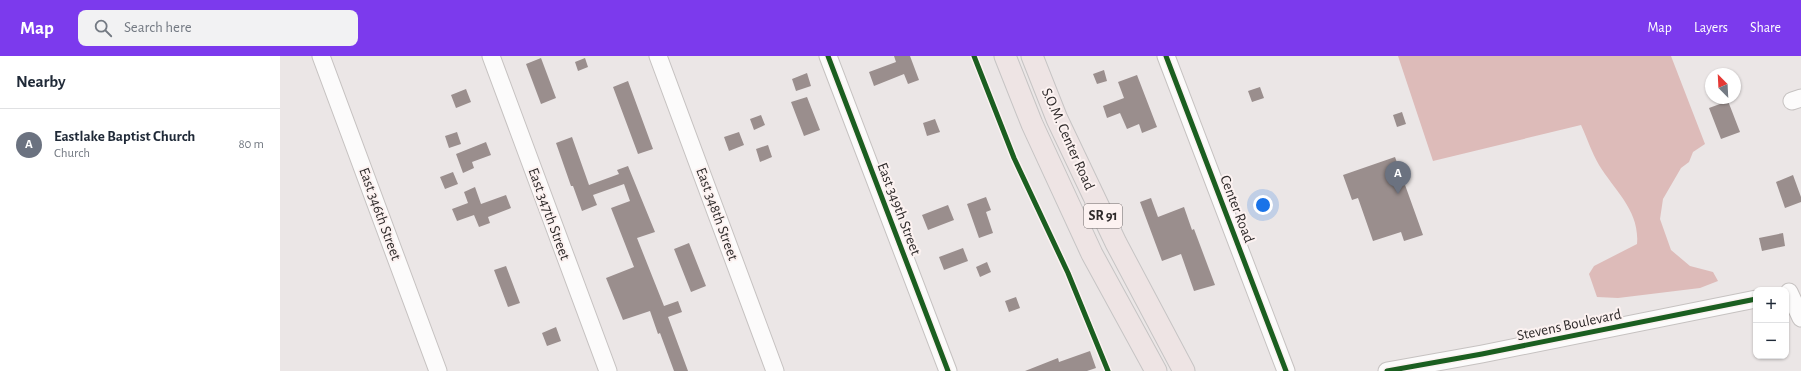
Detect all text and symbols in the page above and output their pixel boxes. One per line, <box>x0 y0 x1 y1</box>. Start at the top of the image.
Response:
search box <box>78 10 358 46</box>
icon: search <box>92 17 114 39</box>
text: Map <box>20 19 54 38</box>
text: Search here <box>124 20 192 35</box>
text: Map <box>1647 21 1672 35</box>
text: Layers <box>1694 21 1728 35</box>
text: Share <box>1750 21 1781 35</box>
north arrow <box>1705 68 1741 104</box>
text: Nearby <box>16 73 66 90</box>
street label: S.O.M. Center Road <box>1039 86 1097 192</box>
text: Eastlake Baptist Church <box>54 129 195 144</box>
text: A <box>25 138 33 151</box>
text: 80 m <box>238 138 264 151</box>
text: Church <box>54 147 90 160</box>
street label: East 349th Street <box>875 161 924 257</box>
pin: A <box>1385 161 1411 194</box>
street label: East 346th Street <box>356 166 404 263</box>
street label: East 347th Street <box>525 166 573 262</box>
street label: East 348th Street <box>693 166 741 263</box>
street label: Center Road <box>1217 173 1257 245</box>
your location <box>1253 195 1273 215</box>
road number: SR 91 <box>1084 204 1122 228</box>
map controls <box>1753 287 1789 359</box>
button: + <box>1753 287 1789 323</box>
street label: Stevens Boulevard <box>1515 307 1623 343</box>
button: − <box>1753 323 1789 359</box>

